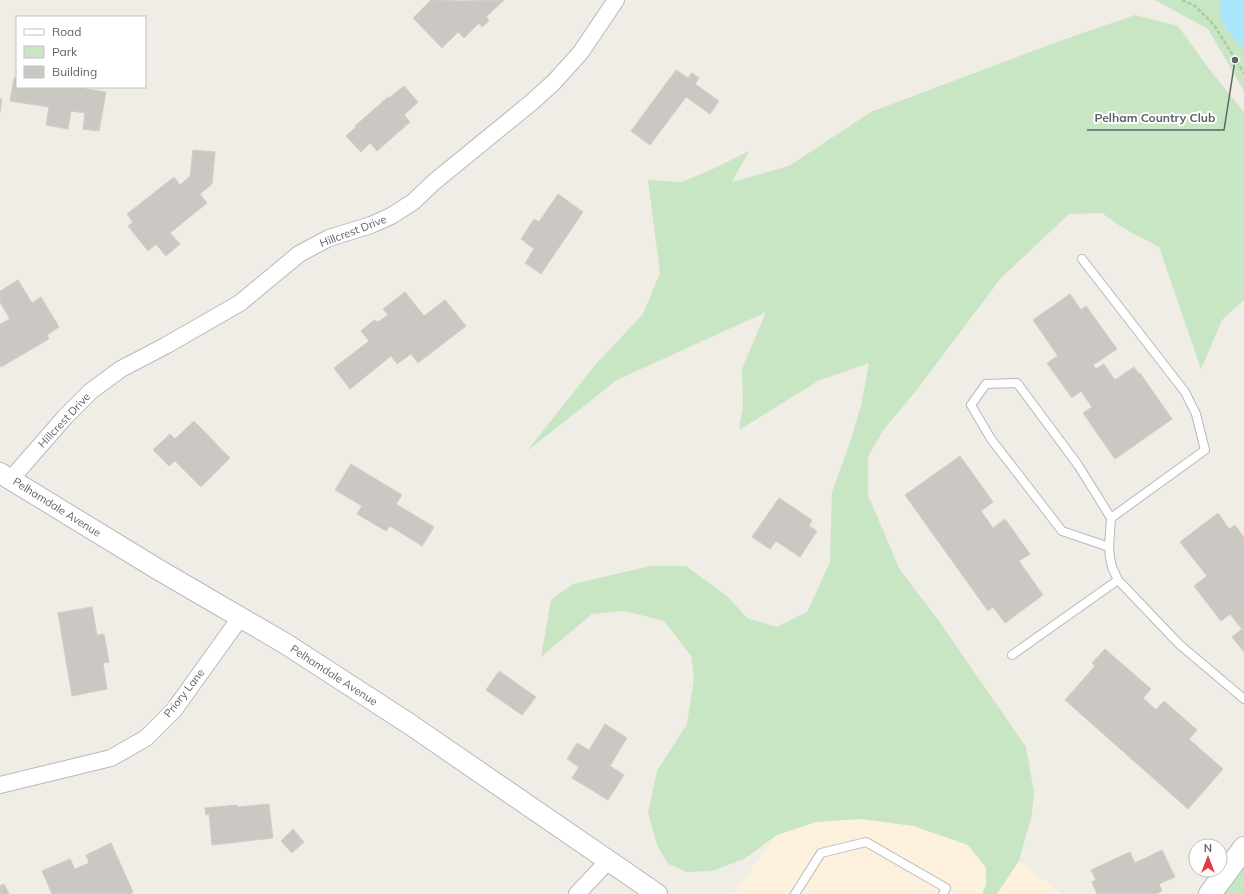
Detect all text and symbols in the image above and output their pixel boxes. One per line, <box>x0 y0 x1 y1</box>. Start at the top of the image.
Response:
legend <box>16 16 146 88</box>
text: Road <box>52 24 81 39</box>
text: Park <box>52 44 78 59</box>
text: Building <box>52 64 97 79</box>
callout: Pelham Country Club <box>1087 106 1224 130</box>
text: Pelham Country Club <box>1095 110 1215 125</box>
street label: Hillcrest Drive <box>318 212 388 250</box>
street label: Hillcrest Drive <box>35 389 93 450</box>
street label: Pelhamdale Avenue <box>10 474 104 540</box>
street label: Pelhamdale Avenue <box>288 642 380 708</box>
street label: Priory Lane <box>161 666 207 720</box>
north arrow <box>1188 838 1228 878</box>
text: N <box>1204 841 1212 855</box>

